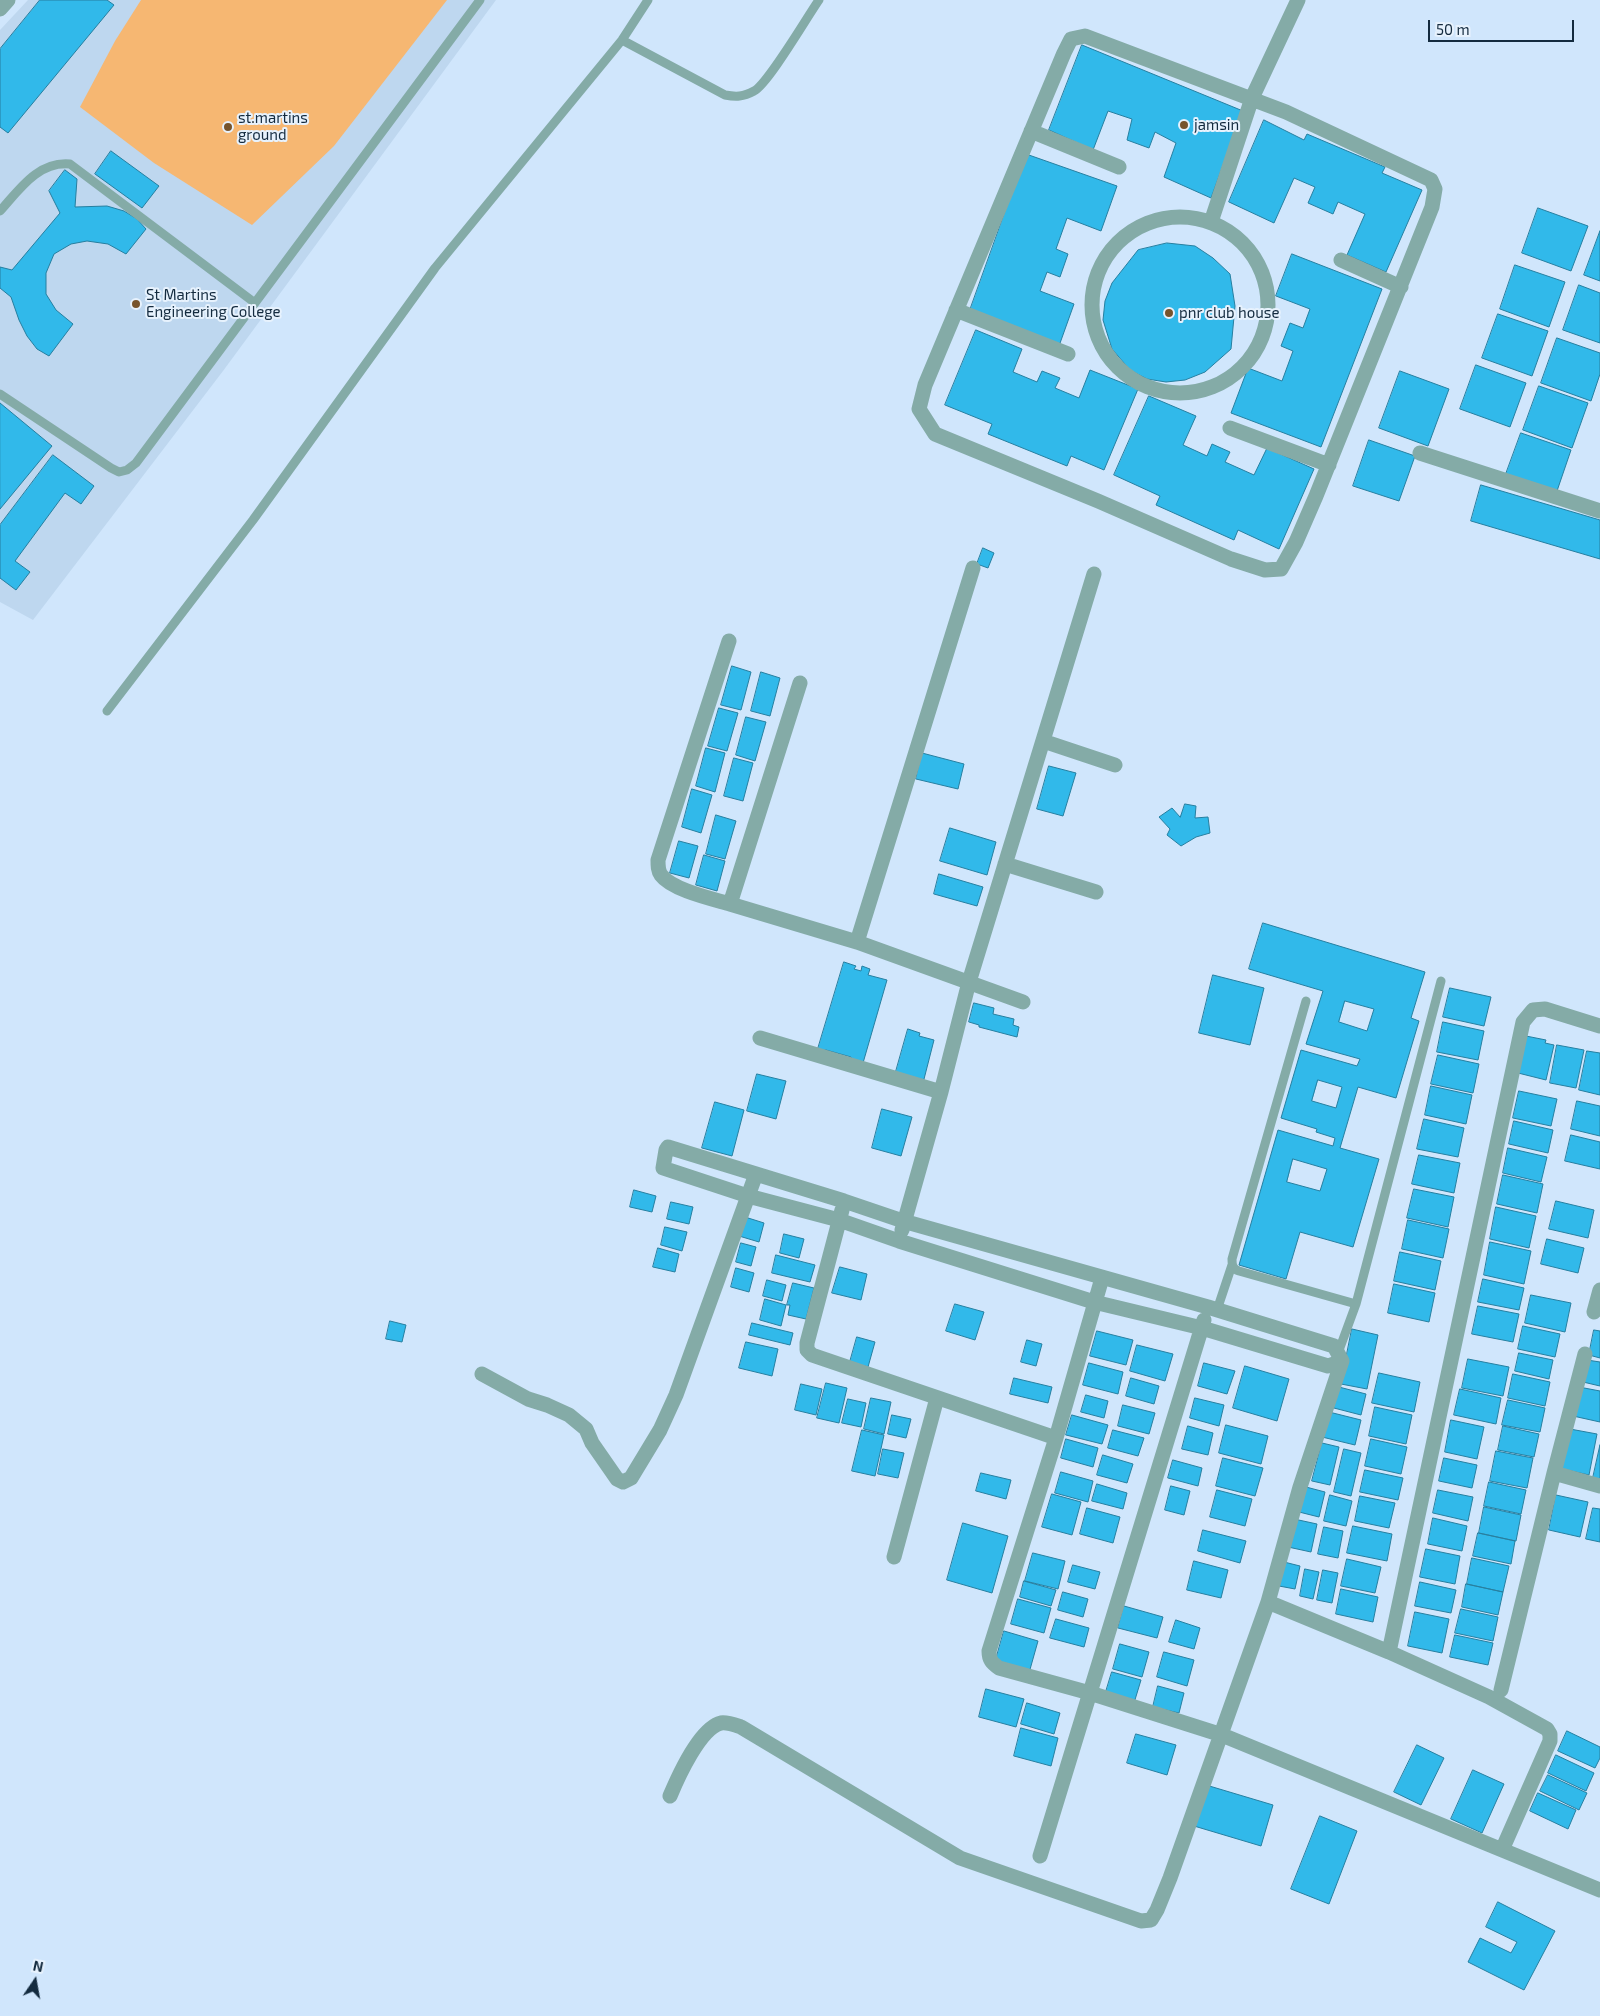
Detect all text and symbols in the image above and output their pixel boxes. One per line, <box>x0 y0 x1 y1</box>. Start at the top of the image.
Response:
scale bar <box>1430 10 1576 42</box>
text: 50 m <box>1436 20 1470 38</box>
place label: st.martins ground <box>238 109 308 144</box>
place label: jamsin <box>1194 116 1239 134</box>
marker: jamsin <box>1178 119 1190 131</box>
marker: st.martins ground <box>222 121 234 133</box>
place label: St Martins Engineering College <box>146 286 281 321</box>
marker: St Martins Engineering College <box>130 298 142 310</box>
place label: pnr club house <box>1179 304 1279 322</box>
marker: pnr club house <box>1163 307 1175 319</box>
north arrow <box>10 1956 60 2006</box>
text: N <box>32 1956 45 1975</box>

